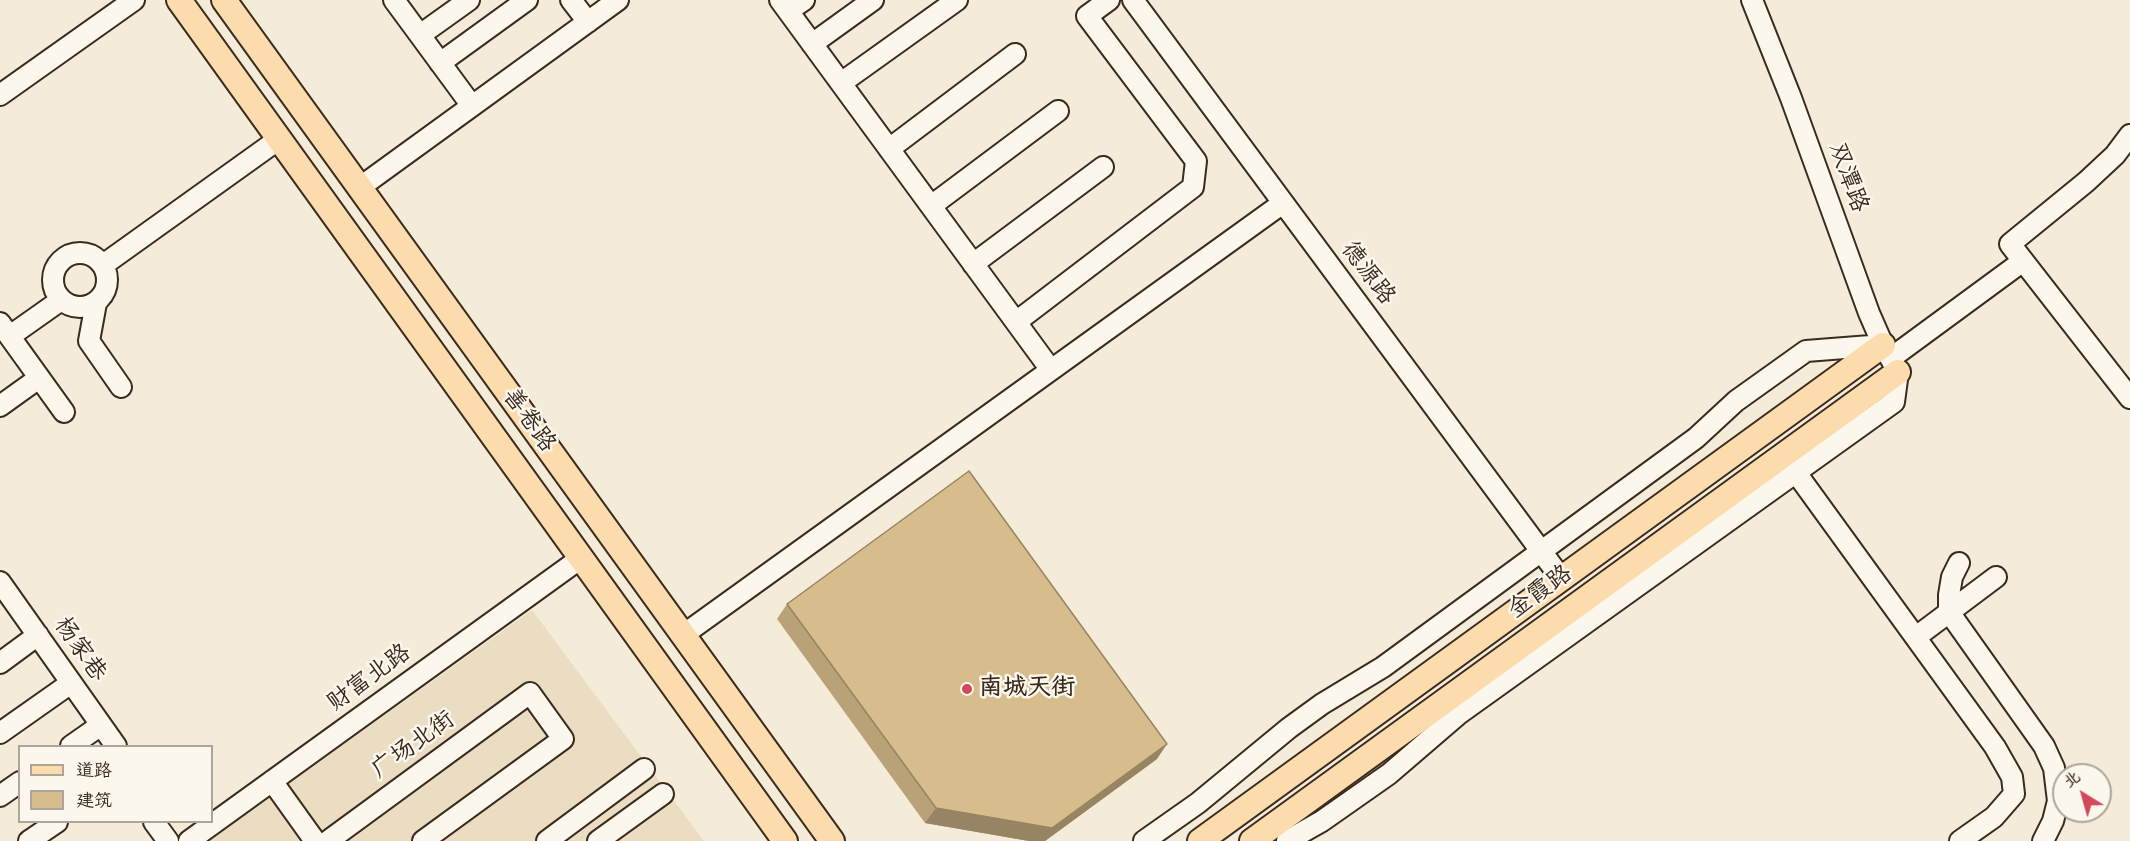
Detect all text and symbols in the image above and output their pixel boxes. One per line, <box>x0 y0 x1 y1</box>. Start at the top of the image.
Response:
street label: 双潭路 <box>1821 139 1873 217</box>
street label: 德源路 <box>1334 237 1400 311</box>
street label: 善卷路 <box>495 383 561 459</box>
street label: 金霞路 <box>1503 560 1579 626</box>
street label: 杨家巷 <box>47 612 111 688</box>
street label: 财富北路 <box>323 639 417 719</box>
place label: 南城天街 <box>979 675 1075 703</box>
marker: 南城天街 <box>960 682 974 696</box>
street label: 广场北街 <box>367 706 461 786</box>
legend <box>18 745 213 823</box>
text: 道路 <box>76 759 112 783</box>
north arrow <box>2052 763 2112 823</box>
text: 北 <box>2059 767 2085 793</box>
text: 建筑 <box>76 789 112 813</box>

